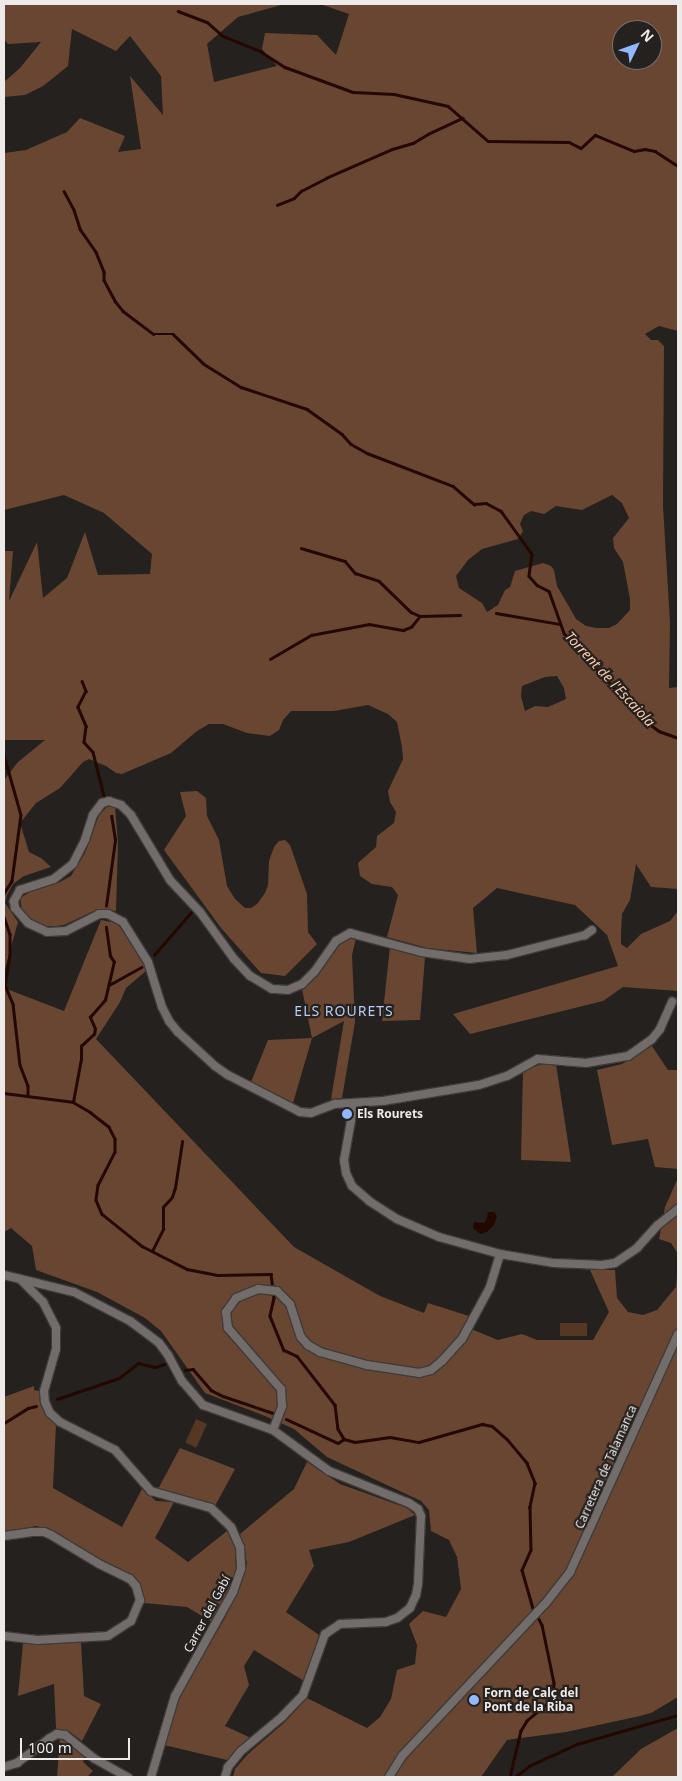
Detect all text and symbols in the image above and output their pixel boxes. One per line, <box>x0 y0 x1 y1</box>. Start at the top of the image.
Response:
north arrow <box>612 20 662 70</box>
text: N <box>637 25 659 46</box>
water label: Torrent de l'Escaiola <box>562 628 658 730</box>
district label: ELS ROURETS <box>293 1003 395 1019</box>
place label: Els Rourets <box>357 1107 423 1121</box>
marker: Els Rourets <box>341 1108 353 1120</box>
street label: Carretera de Talamanca <box>572 1403 640 1531</box>
street label: Carrer del Gabí <box>181 1573 233 1655</box>
place label: Forn de Calç del Pont de la Riba <box>484 1686 578 1714</box>
marker: Forn de Calç del Pont de la Riba <box>468 1694 480 1706</box>
scale bar <box>22 1728 132 1760</box>
text: 100 m <box>28 1737 72 1757</box>

